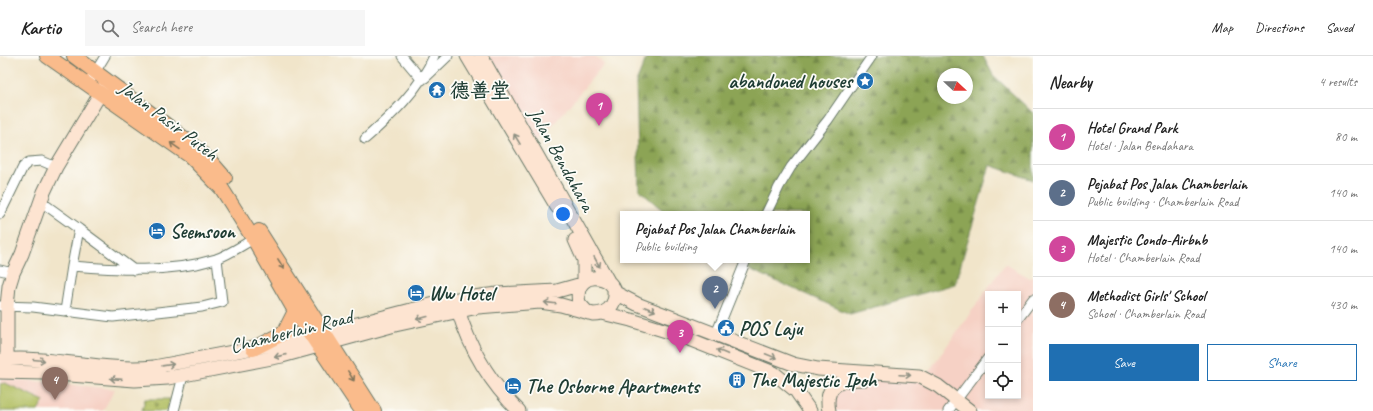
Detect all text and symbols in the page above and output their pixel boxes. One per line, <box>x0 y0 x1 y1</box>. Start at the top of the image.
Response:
search box <box>85 10 365 46</box>
text: Kartio <box>20 16 61 40</box>
icon: search <box>99 17 121 39</box>
text: Search here <box>131 18 192 37</box>
text: Map <box>1212 19 1233 36</box>
text: Directions <box>1255 19 1304 36</box>
text: Saved <box>1326 19 1353 36</box>
north arrow <box>937 68 973 104</box>
place label: abandoned houses <box>728 69 854 94</box>
place icon: abandoned houses <box>855 71 875 91</box>
text: Nearby <box>1049 72 1092 93</box>
street label: Jalan Pasir Puteh <box>113 74 224 166</box>
text: 4 results <box>1319 74 1357 90</box>
place label: 德善堂 <box>450 78 510 103</box>
temple icon: 德善堂 <box>427 80 447 100</box>
pin: 1 <box>586 93 612 126</box>
street label: Jalan Bendahara <box>522 102 601 217</box>
text: Hotel Grand Park <box>1087 119 1177 138</box>
text: 1 <box>1059 129 1065 145</box>
text: 80 m <box>1335 129 1357 145</box>
one-way arrow <box>513 134 521 145</box>
text: Hotel · Jalan Bendahara <box>1087 138 1193 154</box>
one-way arrow <box>170 142 181 150</box>
text: Pejabat Pos Jalan Chamberlain <box>1087 175 1247 194</box>
text: 2 <box>1059 185 1065 201</box>
text: 140 m <box>1329 185 1357 201</box>
text: Public building · Chamberlain Road <box>1087 194 1239 210</box>
your location <box>553 204 573 224</box>
popup <box>620 211 810 263</box>
place label: Seemsoon <box>170 219 237 244</box>
text: Pejabat Pos Jalan Chamberlain <box>635 220 795 239</box>
hotel icon: Seemsoon <box>147 221 167 241</box>
text: Majestic Condo-Airbnb <box>1087 231 1207 250</box>
text: Public building <box>635 239 697 255</box>
text: 3 <box>1059 241 1065 257</box>
text: 140 m <box>1329 241 1357 257</box>
text: Hotel · Chamberlain Road <box>1087 250 1200 266</box>
one-way arrow <box>594 256 602 268</box>
one-way arrow <box>277 258 285 270</box>
pin: 2 <box>702 276 728 309</box>
place label: Ww Hotel <box>429 281 498 306</box>
hotel icon: Ww Hotel <box>406 283 426 303</box>
text: Methodist Girls' School <box>1087 287 1205 306</box>
map controls <box>985 291 1021 399</box>
button: + <box>985 291 1021 327</box>
text: 4 <box>1059 297 1065 313</box>
text: 430 m <box>1329 297 1357 313</box>
one-way arrow <box>544 300 557 307</box>
street label: Chamberlain Road <box>227 303 358 359</box>
one-way arrow <box>643 305 655 313</box>
text: School · Chamberlain Road <box>1087 306 1205 322</box>
one-way arrow <box>416 315 429 323</box>
place label: POS Laju <box>739 316 804 341</box>
public building icon: POS Laju <box>716 318 736 338</box>
pin: 3 <box>667 320 693 353</box>
button: − <box>985 327 1021 363</box>
button: Save <box>1049 344 1199 381</box>
button: Share <box>1207 344 1357 381</box>
one-way arrow <box>716 348 728 355</box>
one-way arrow <box>764 352 776 360</box>
one-way arrow <box>274 353 287 361</box>
one-way arrow <box>32 356 45 364</box>
one-way arrow <box>161 361 174 369</box>
button: locate <box>985 363 1021 399</box>
pin: 4 <box>42 367 68 400</box>
place label: The Majestic Ipoh <box>750 368 878 393</box>
one-way arrow <box>348 370 356 382</box>
building icon: The Majestic Ipoh <box>727 370 747 390</box>
one-way arrow <box>898 372 911 379</box>
place label: The Osborne Apartments <box>526 374 701 399</box>
one-way arrow <box>110 375 123 382</box>
hotel icon: The Osborne Apartments <box>503 376 523 396</box>

